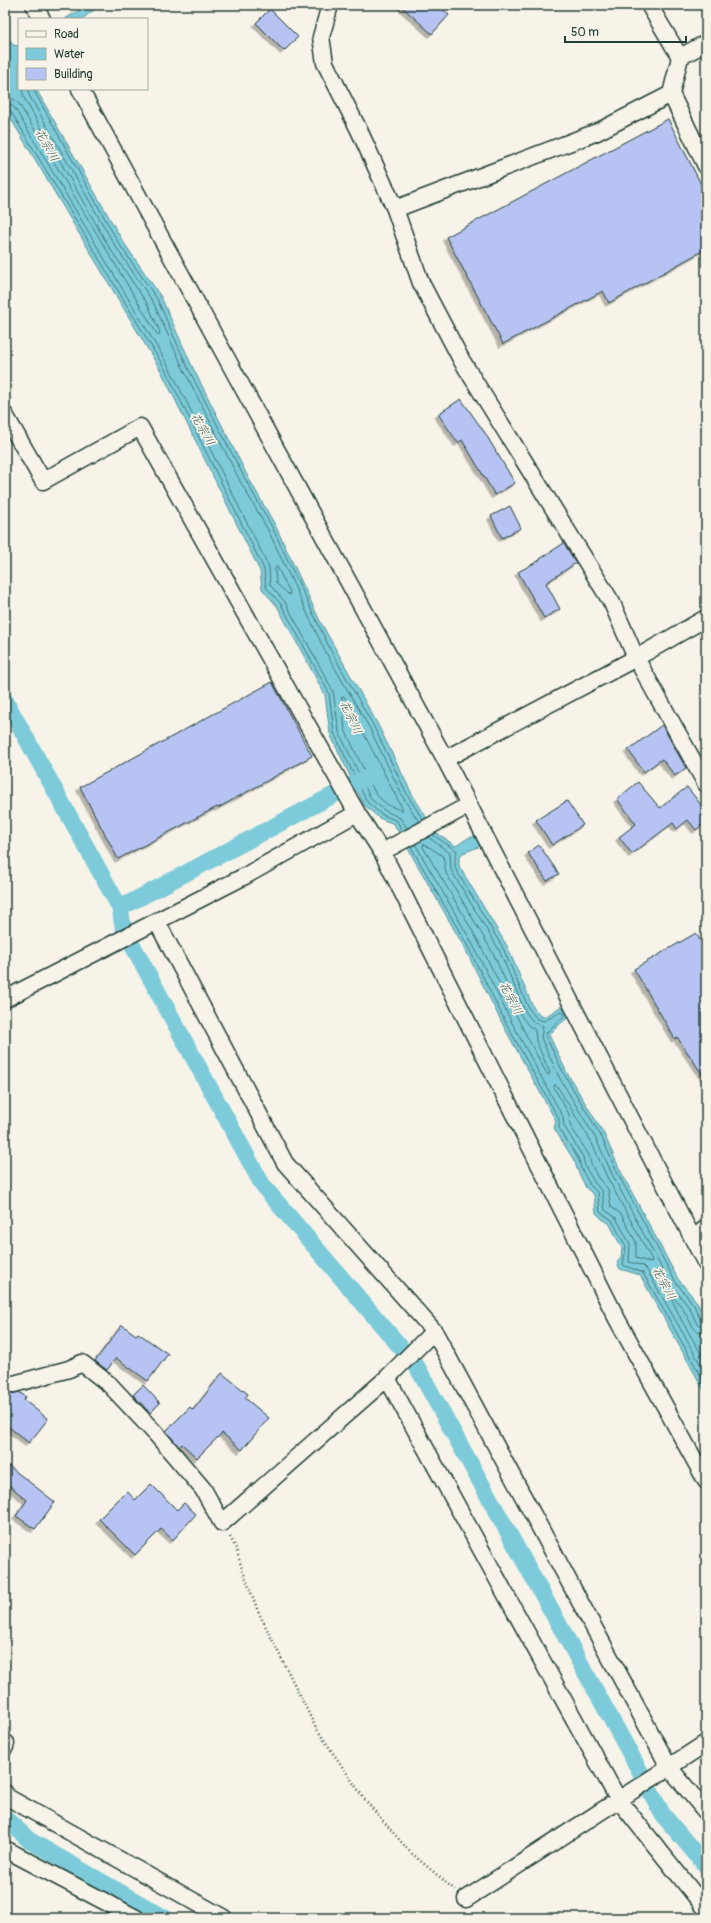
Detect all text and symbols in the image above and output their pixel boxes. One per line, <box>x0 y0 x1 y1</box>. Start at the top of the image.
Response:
legend <box>18 18 148 90</box>
scale bar <box>565 18 686 44</box>
text: 50 m <box>571 25 599 40</box>
text: Road <box>54 27 79 42</box>
text: Water <box>54 47 85 62</box>
text: Building <box>54 67 93 82</box>
water label: 花宗川 <box>31 126 62 165</box>
water label: 花宗川 <box>187 410 218 449</box>
water label: 花宗川 <box>336 698 365 737</box>
water label: 花宗川 <box>495 979 526 1018</box>
water label: 花宗川 <box>648 1264 679 1303</box>

